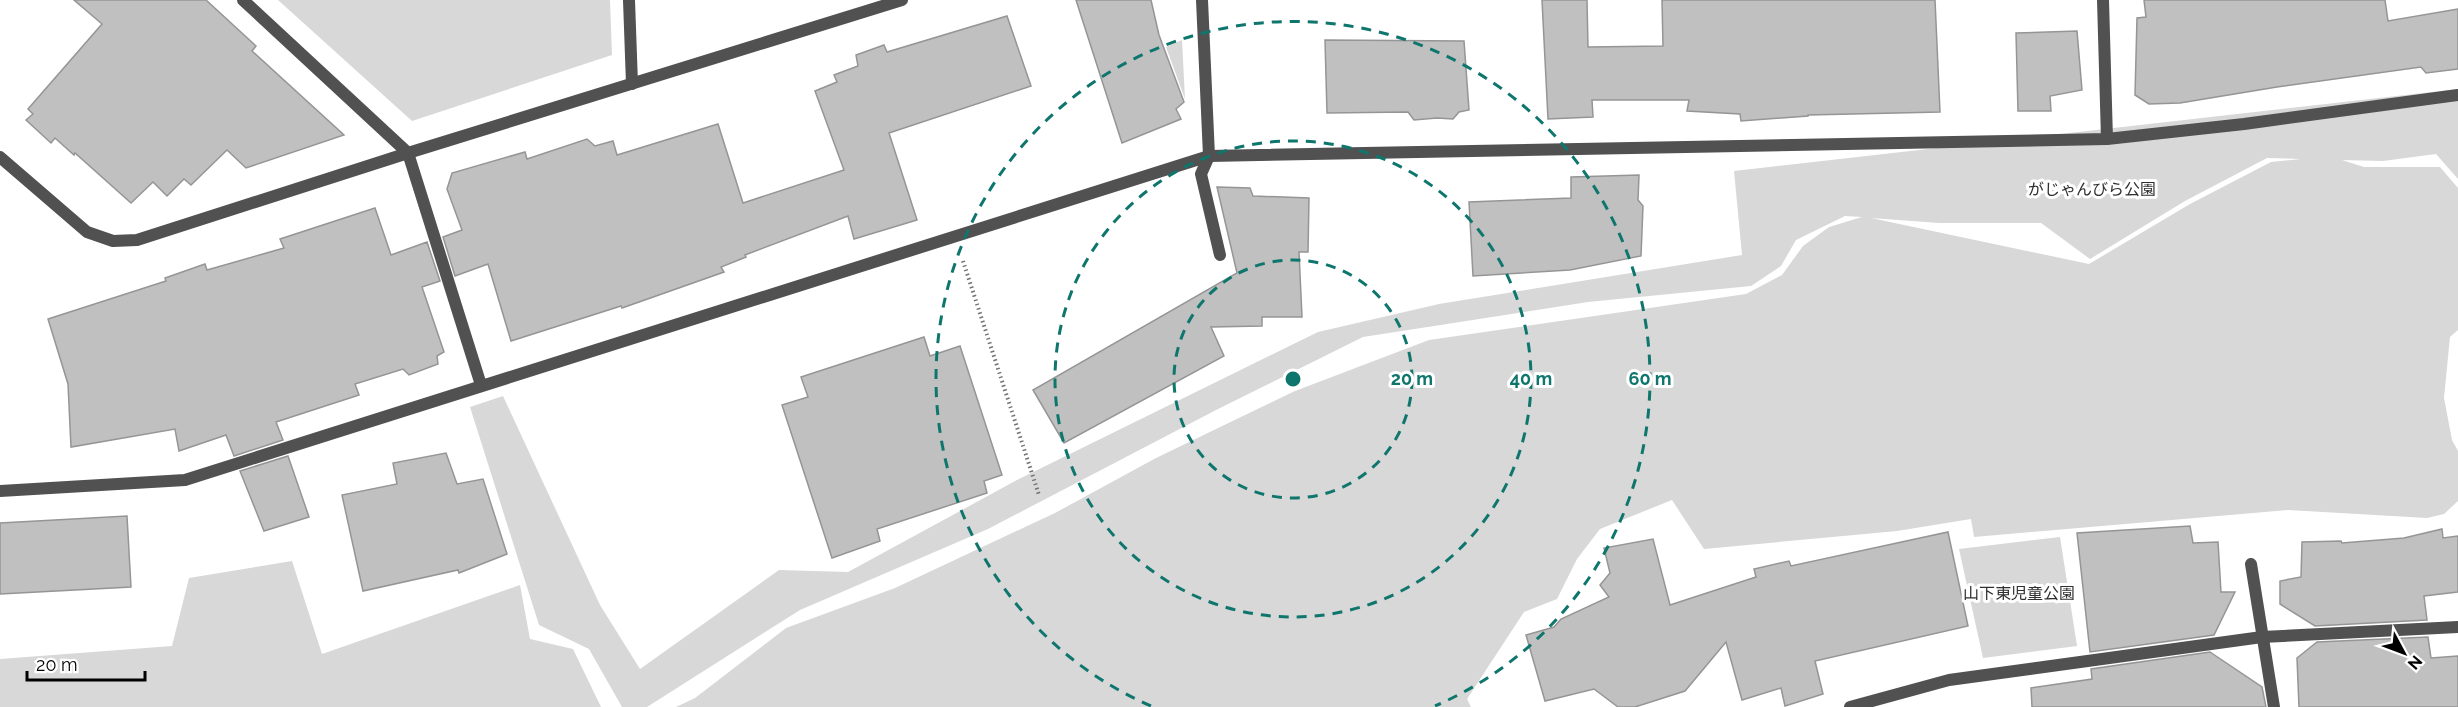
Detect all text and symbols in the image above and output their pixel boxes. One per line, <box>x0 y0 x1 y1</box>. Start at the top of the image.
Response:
park label: がじゃんびら公園 <box>2028 180 2156 199</box>
text: 20 m <box>1391 368 1433 389</box>
text: 40 m <box>1510 368 1552 389</box>
text: 60 m <box>1628 368 1672 389</box>
centre of rings <box>1283 369 1303 389</box>
park label: 山下東児童公園 <box>1963 584 2075 603</box>
north arrow <box>2374 623 2434 683</box>
scale bar <box>27 644 146 682</box>
text: N <box>2404 652 2426 673</box>
text: 20 m <box>36 654 78 675</box>

